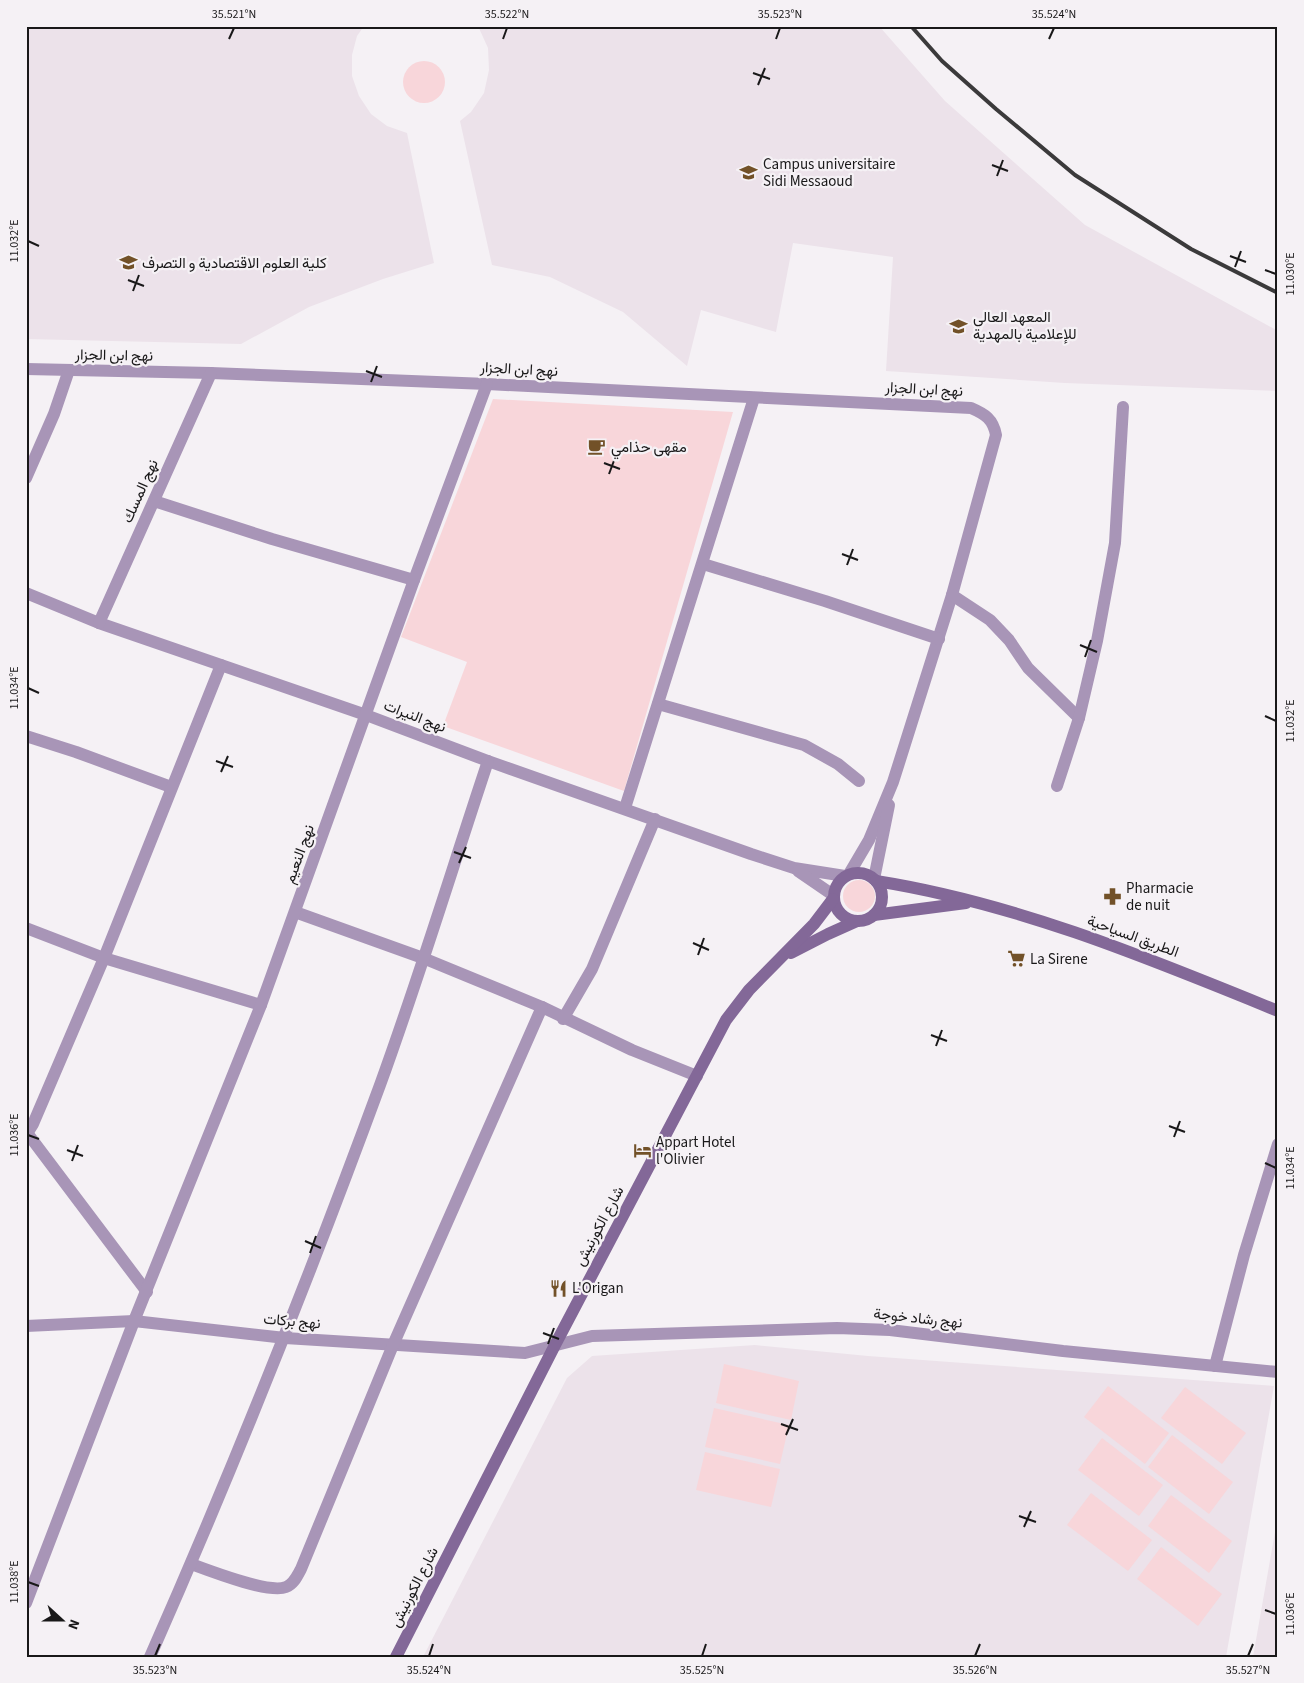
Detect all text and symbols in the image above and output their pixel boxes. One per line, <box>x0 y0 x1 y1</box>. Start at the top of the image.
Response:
text: 35.521°N <box>212 6 256 23</box>
text: 35.522°N <box>485 6 529 23</box>
text: 35.523°N <box>758 6 802 23</box>
text: 35.524°N <box>1032 6 1076 23</box>
place label: Campus universitaire Sidi Messaoud <box>763 154 895 192</box>
school or university icon: Campus universitaire Sidi Messaoud <box>739 163 759 183</box>
text: 11.032°E <box>6 219 23 263</box>
text: 11.030°E <box>1282 252 1299 296</box>
school or university icon: كلية العلوم الاقتصادية و التصرف <box>118 253 138 273</box>
place label: كلية العلوم الاقتصادية و التصرف <box>142 253 327 274</box>
place label: المعهد العالي للإعلامية بالمهدية <box>973 307 1077 345</box>
school or university icon: المعهد العالي للإعلامية بالمهدية <box>949 316 969 336</box>
street label: نهج ابن الجزار <box>74 344 153 367</box>
street label: نهج ابن الجزار <box>478 357 559 382</box>
street label: نهج ابن الجزار <box>883 377 964 402</box>
cafe icon: مقهى حذامي <box>587 437 607 457</box>
place label: مقهى حذامي <box>611 437 687 460</box>
street label: نهج المسك <box>117 456 164 526</box>
text: 11.034°E <box>6 666 23 710</box>
street label: نهج النيرات <box>381 695 449 738</box>
text: 11.032°E <box>1282 699 1299 743</box>
street label: نهج النعيم <box>279 822 320 887</box>
place label: Pharmacie de nuit <box>1126 878 1193 916</box>
pharmacy icon: Pharmacie de nuit <box>1102 887 1122 907</box>
street label: الطريق السياحية <box>1084 910 1182 963</box>
supermarket icon: La Sirene <box>1006 949 1026 969</box>
place label: La Sirene <box>1030 949 1088 970</box>
text: 11.036°E <box>6 1113 23 1157</box>
place label: Appart Hotel l'Olivier <box>656 1132 735 1170</box>
hotel icon: Appart Hotel l'Olivier <box>632 1141 652 1161</box>
text: 11.034°E <box>1282 1146 1299 1190</box>
street label: شارع الكورنيش <box>570 1182 629 1270</box>
restaurant icon: L'Origan <box>548 1278 568 1298</box>
place label: L'Origan <box>572 1278 624 1299</box>
street label: نهج رشاد خوجة <box>872 1303 964 1334</box>
street label: نهج بركات <box>262 1309 322 1334</box>
street label: شارع الكورنيش <box>385 1543 444 1631</box>
text: 11.038°E <box>6 1560 23 1604</box>
text: 11.036°E <box>1282 1592 1299 1636</box>
north arrow <box>38 1596 88 1646</box>
text: N <box>62 1616 84 1632</box>
text: 35.523°N <box>133 1662 177 1679</box>
text: 35.524°N <box>407 1662 451 1679</box>
text: 35.525°N <box>680 1662 724 1679</box>
text: 35.526°N <box>953 1662 997 1679</box>
text: 35.527°N <box>1226 1662 1270 1679</box>

